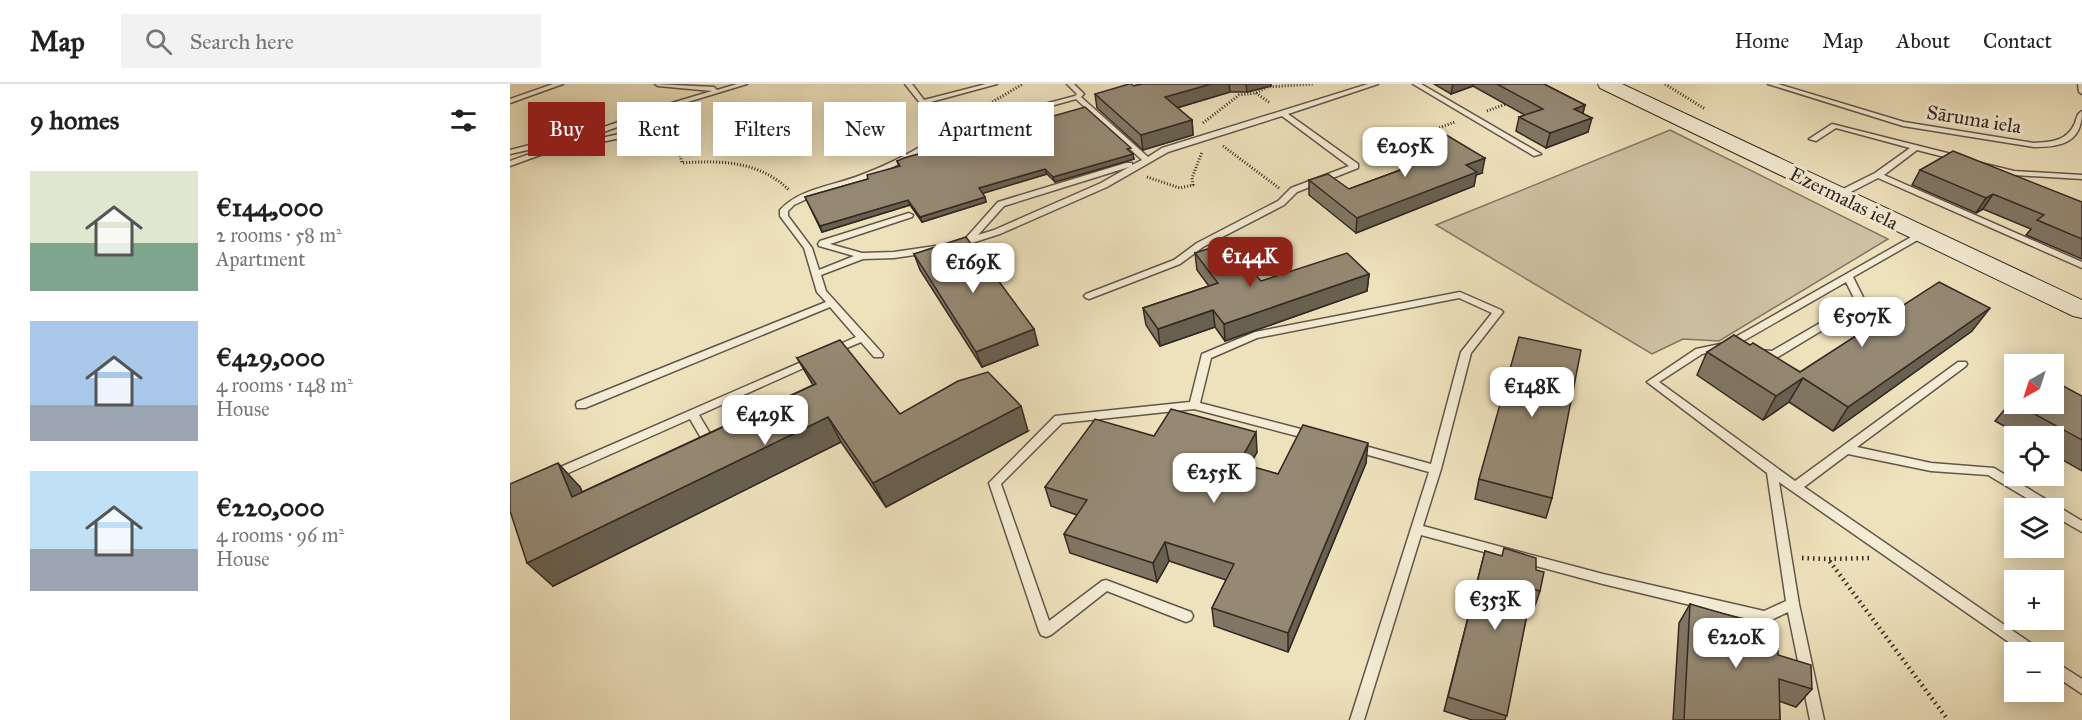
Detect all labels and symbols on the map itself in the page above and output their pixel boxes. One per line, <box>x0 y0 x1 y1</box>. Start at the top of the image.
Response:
street label: Sāruma iela <box>1925 100 2024 138</box>
pin: €205K <box>1363 127 1447 178</box>
street label: Ezermalas iela <box>1786 161 1903 235</box>
pin: €144K <box>1208 237 1292 288</box>
pin: €169K <box>931 243 1015 294</box>
pin: €507K <box>1820 297 1904 348</box>
north arrow <box>2004 354 2064 414</box>
pin: €148K <box>1490 367 1574 418</box>
pin: €429K <box>723 395 807 446</box>
pin: €255K <box>1172 453 1256 504</box>
pin: €353K <box>1453 580 1537 631</box>
pin: €220K <box>1694 618 1778 669</box>

